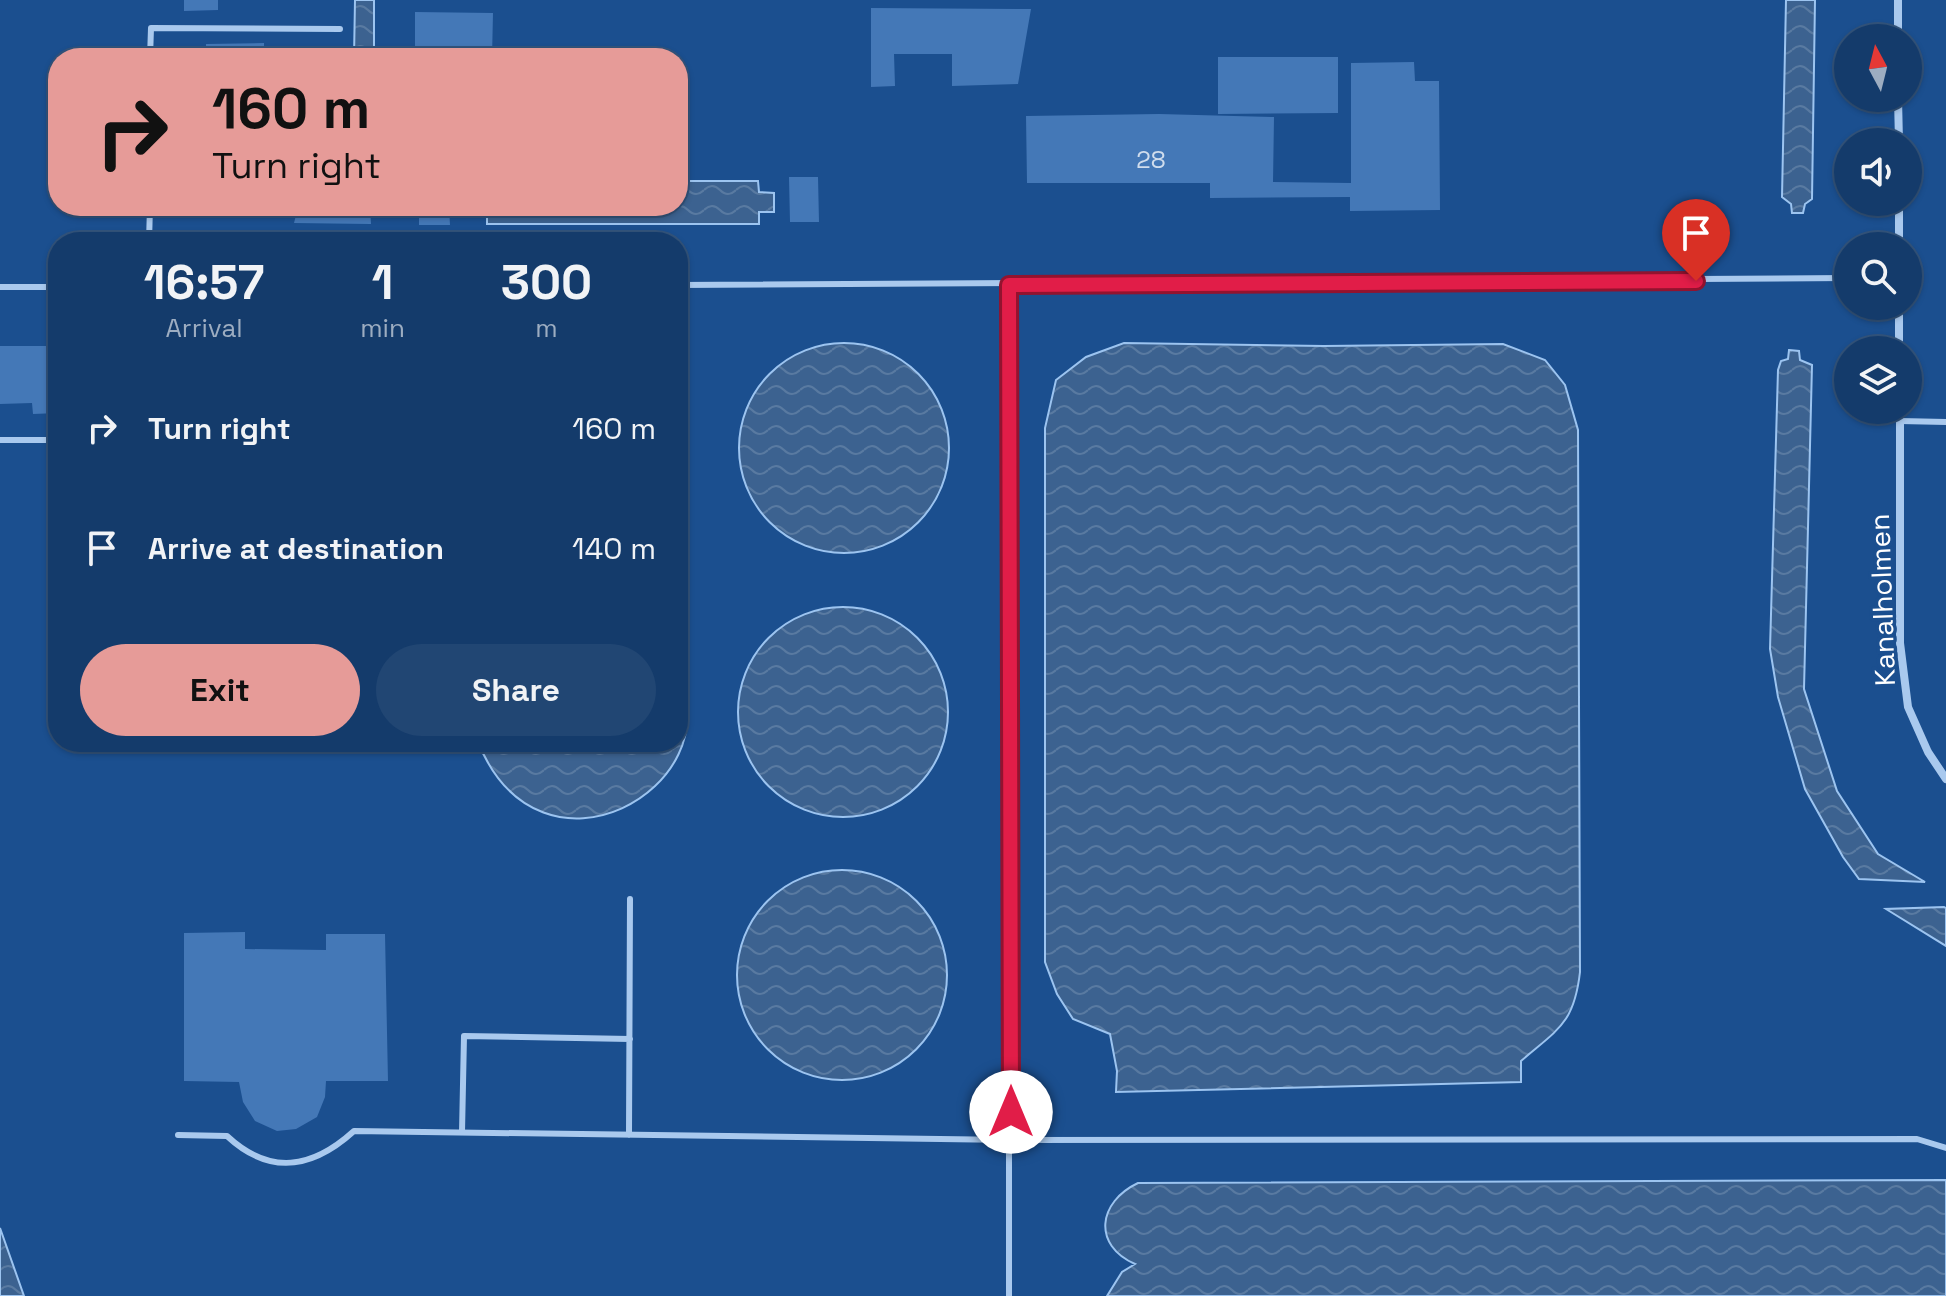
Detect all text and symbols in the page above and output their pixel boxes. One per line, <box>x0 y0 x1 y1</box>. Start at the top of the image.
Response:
north arrow <box>1834 24 1922 112</box>
map controls <box>1834 24 1922 424</box>
text: 160 m <box>212 73 370 144</box>
icon: right <box>80 80 184 184</box>
button: sound <box>1834 128 1922 216</box>
text: Turn right <box>212 143 381 189</box>
house number: 28 <box>1136 144 1166 175</box>
pin <box>1662 199 1730 281</box>
icon: arrive <box>1674 211 1718 255</box>
button: search <box>1834 232 1922 320</box>
text: 16:57 <box>144 252 264 313</box>
text: 1 <box>372 252 393 313</box>
text: 300 <box>501 252 592 313</box>
text: Arrival <box>165 311 243 345</box>
text: min <box>360 311 405 345</box>
text: m <box>535 311 558 345</box>
button: layers <box>1834 336 1922 424</box>
icon: right <box>80 406 124 450</box>
text: Turn right <box>148 409 291 448</box>
text: 160 m <box>572 409 656 448</box>
street label: Kanalholmen <box>1861 513 1903 687</box>
icon: arrive <box>80 526 124 570</box>
text: Arrive at destination <box>148 529 444 568</box>
text: 140 m <box>572 529 656 568</box>
button: Exit <box>80 644 360 736</box>
button: Share <box>376 644 656 736</box>
position arrow <box>969 1070 1053 1154</box>

